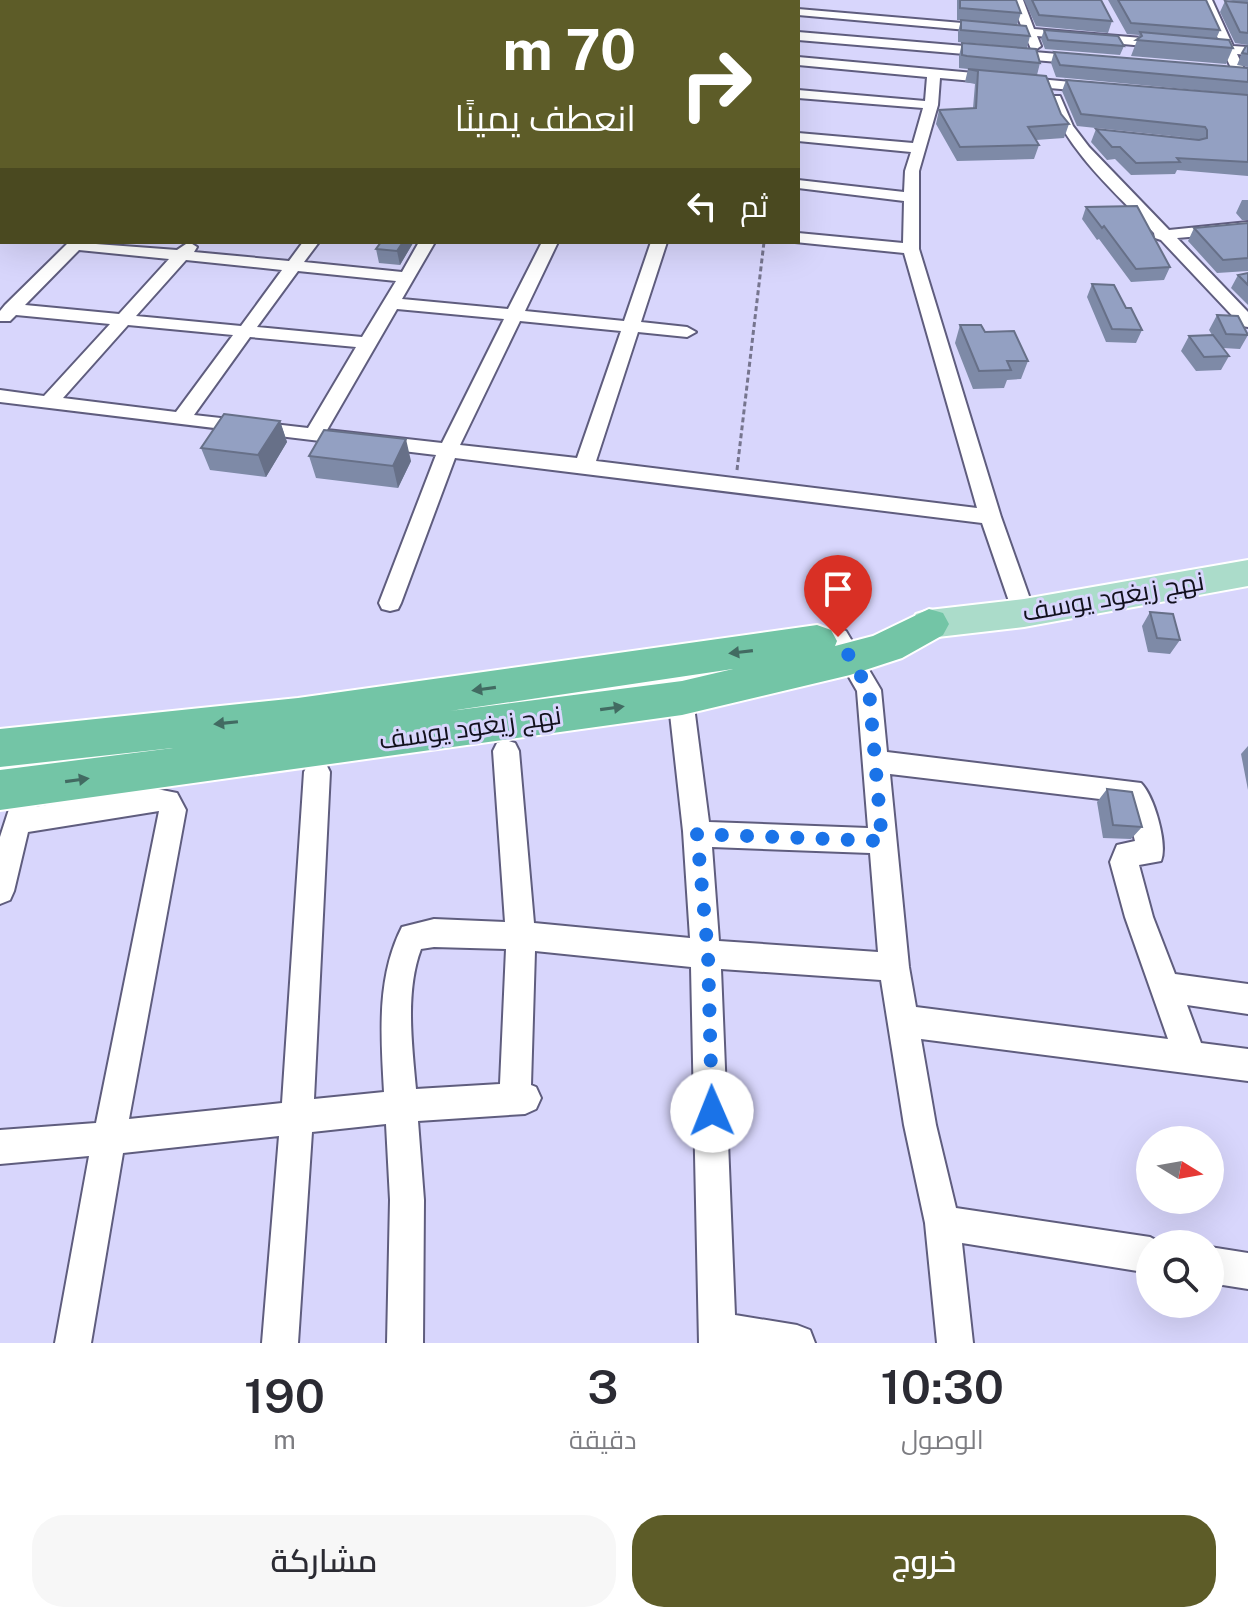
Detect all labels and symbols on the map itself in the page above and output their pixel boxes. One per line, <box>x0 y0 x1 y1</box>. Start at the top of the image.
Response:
pin <box>804 555 872 637</box>
street label: نهج زيغود يوسف <box>1020 565 1207 629</box>
one-way arrow <box>728 646 753 659</box>
one-way arrow <box>471 683 496 696</box>
street label: نهج زيغود يوسف <box>377 699 564 757</box>
one-way arrow <box>600 701 625 714</box>
one-way arrow <box>213 717 238 730</box>
one-way arrow <box>65 773 90 786</box>
position arrow <box>670 1069 754 1153</box>
north arrow <box>1136 1126 1224 1214</box>

